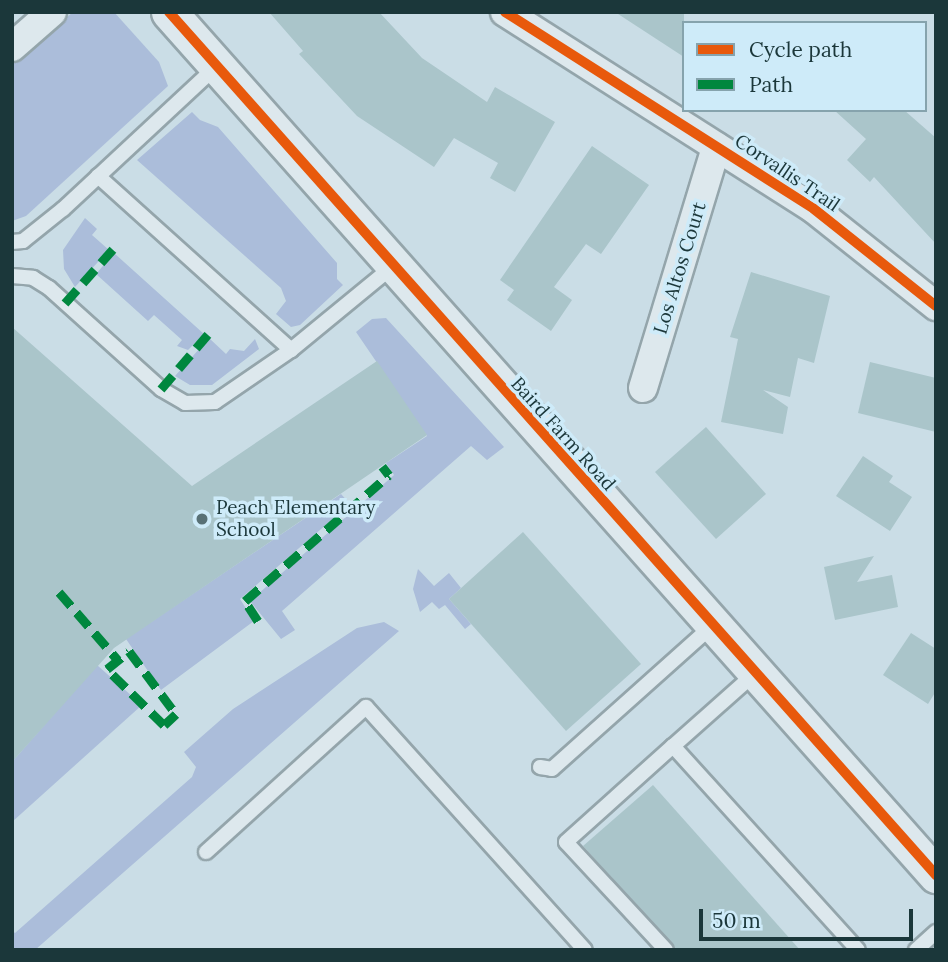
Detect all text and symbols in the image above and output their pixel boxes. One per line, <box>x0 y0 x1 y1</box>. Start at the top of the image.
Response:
legend <box>682 21 927 112</box>
text: Cycle path <box>749 36 852 63</box>
text: Path <box>749 71 793 98</box>
street label: Corvallis Trail <box>730 130 844 216</box>
street label: Los Altos Court <box>649 199 711 337</box>
street label: Baird Farm Road <box>506 372 620 496</box>
place label: Peach Elementary School <box>216 497 376 541</box>
marker: Peach Elementary School <box>194 511 210 527</box>
scale bar <box>703 895 916 939</box>
text: 50 m <box>712 907 761 934</box>

